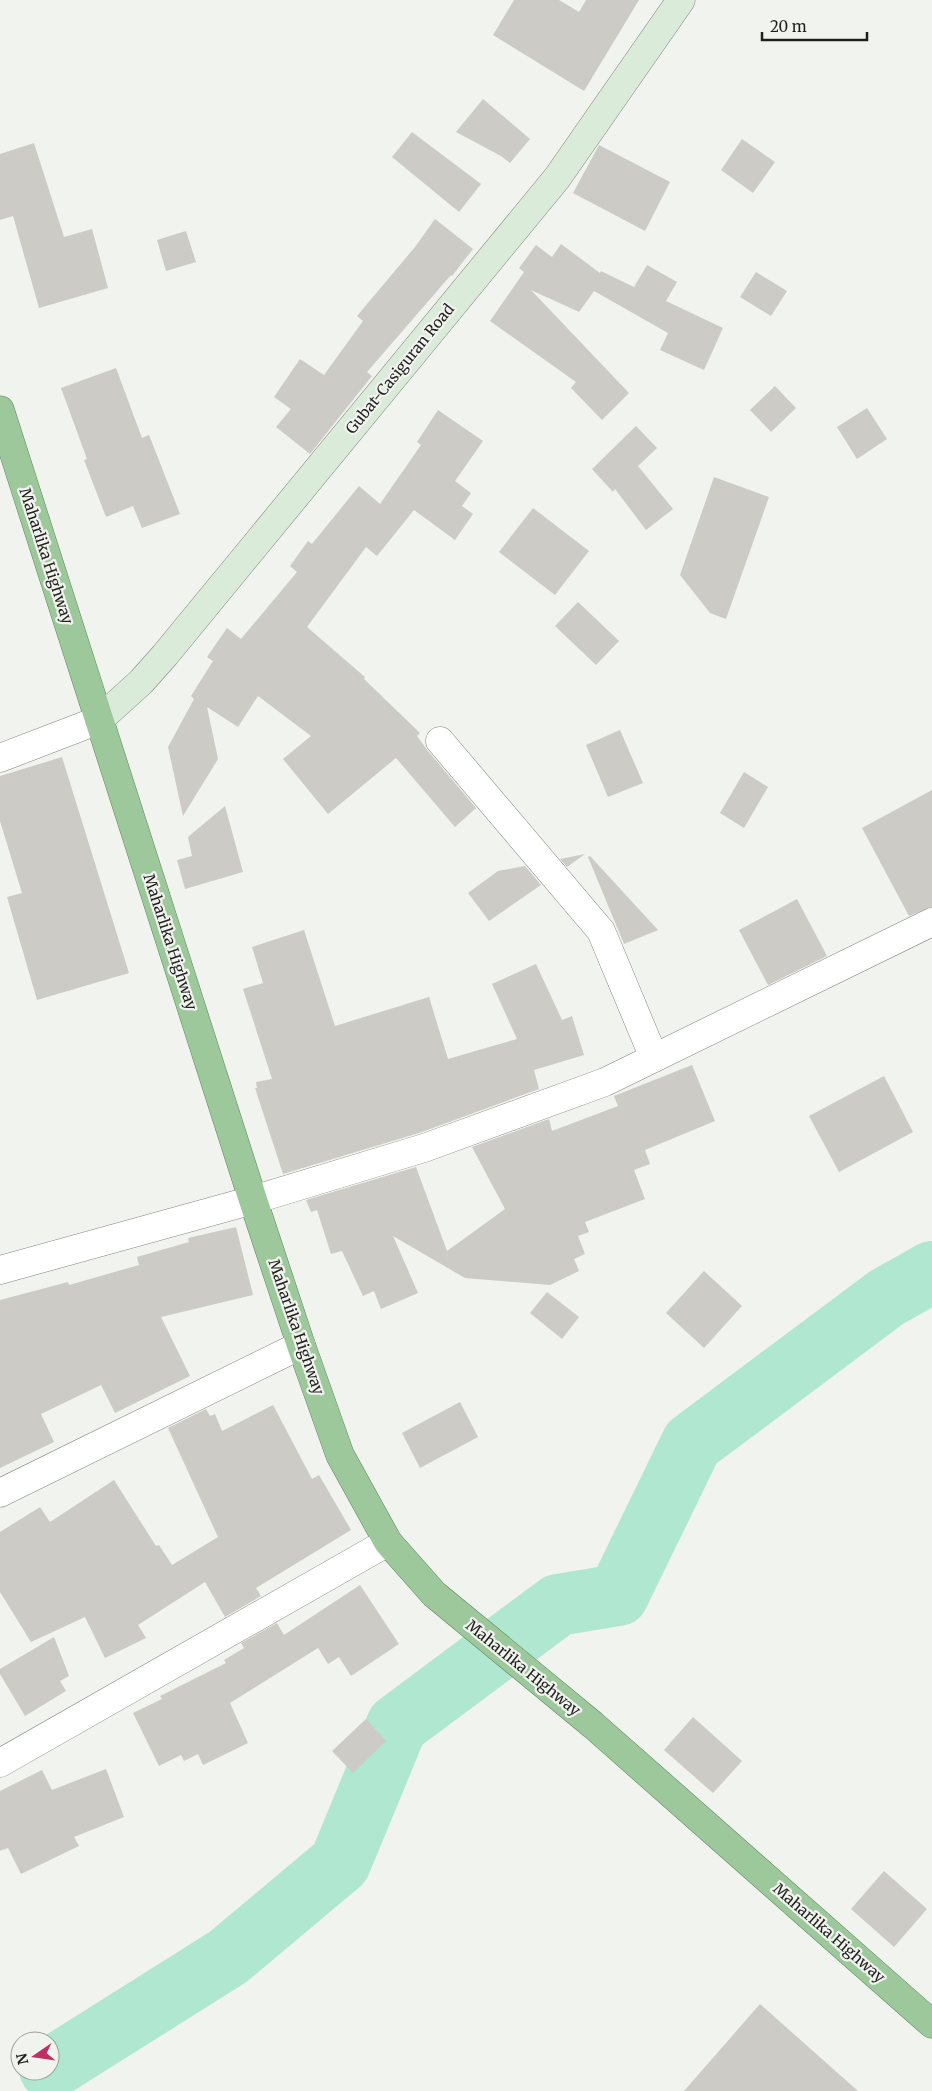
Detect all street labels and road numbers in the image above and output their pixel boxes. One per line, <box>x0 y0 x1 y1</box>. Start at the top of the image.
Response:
street label: Gubat-Casiguran Road <box>341 300 458 438</box>
street label: Maharlika Highway <box>15 485 78 627</box>
street label: Maharlika Highway <box>139 871 202 1013</box>
street label: Maharlika Highway <box>264 1257 329 1397</box>
street label: Maharlika Highway <box>462 1616 585 1720</box>
street label: Maharlika Highway <box>769 1879 889 1987</box>

